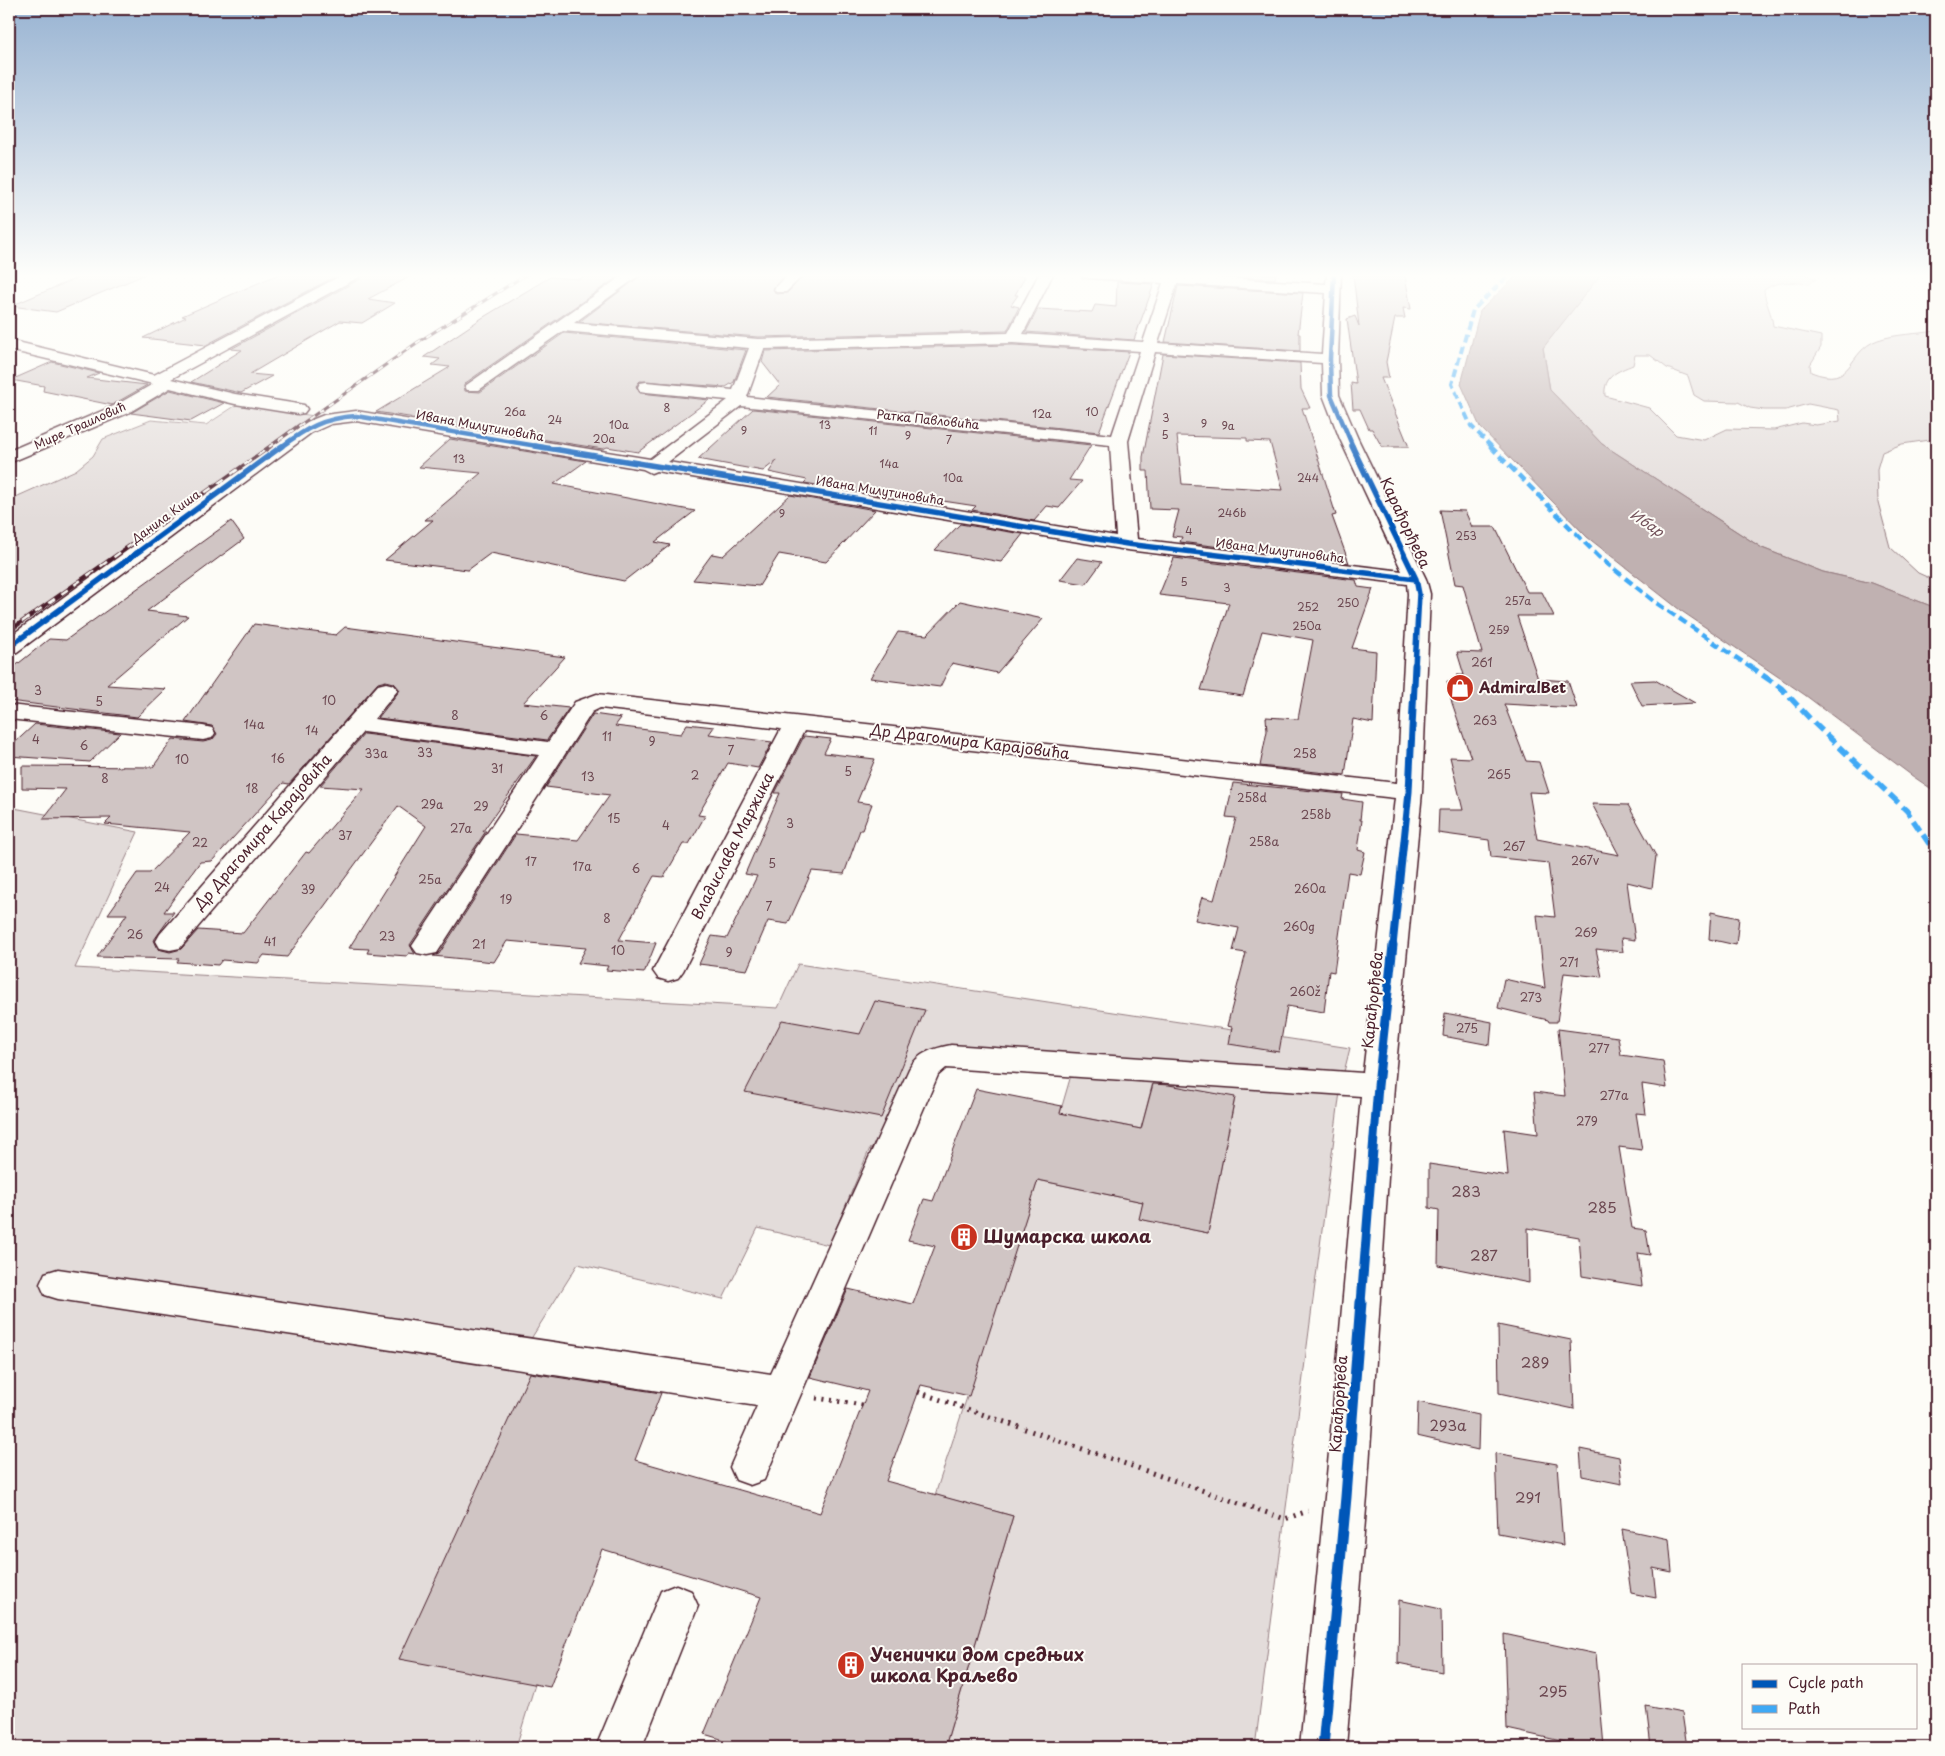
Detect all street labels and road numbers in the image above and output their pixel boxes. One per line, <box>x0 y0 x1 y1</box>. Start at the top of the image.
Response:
street label: Мире Траиловић <box>31 397 128 453</box>
street label: Ивана Милутиновића <box>415 405 546 445</box>
street label: Ратка Павловића <box>876 405 981 433</box>
street label: Ивана Милутиновића <box>815 471 946 509</box>
street label: Карађорђева <box>1375 473 1438 572</box>
street label: Данила Киша <box>126 485 204 548</box>
street label: Ивана Милутиновића <box>1215 533 1346 567</box>
street label: Др Драгомира Карајовића <box>868 717 1072 764</box>
street label: Др Драгомира Карајовића <box>187 747 337 915</box>
street label: Владислава Маржика <box>685 767 779 923</box>
street label: Карађорђева <box>1355 949 1388 1050</box>
street label: Карађорђева <box>1323 1354 1352 1453</box>

